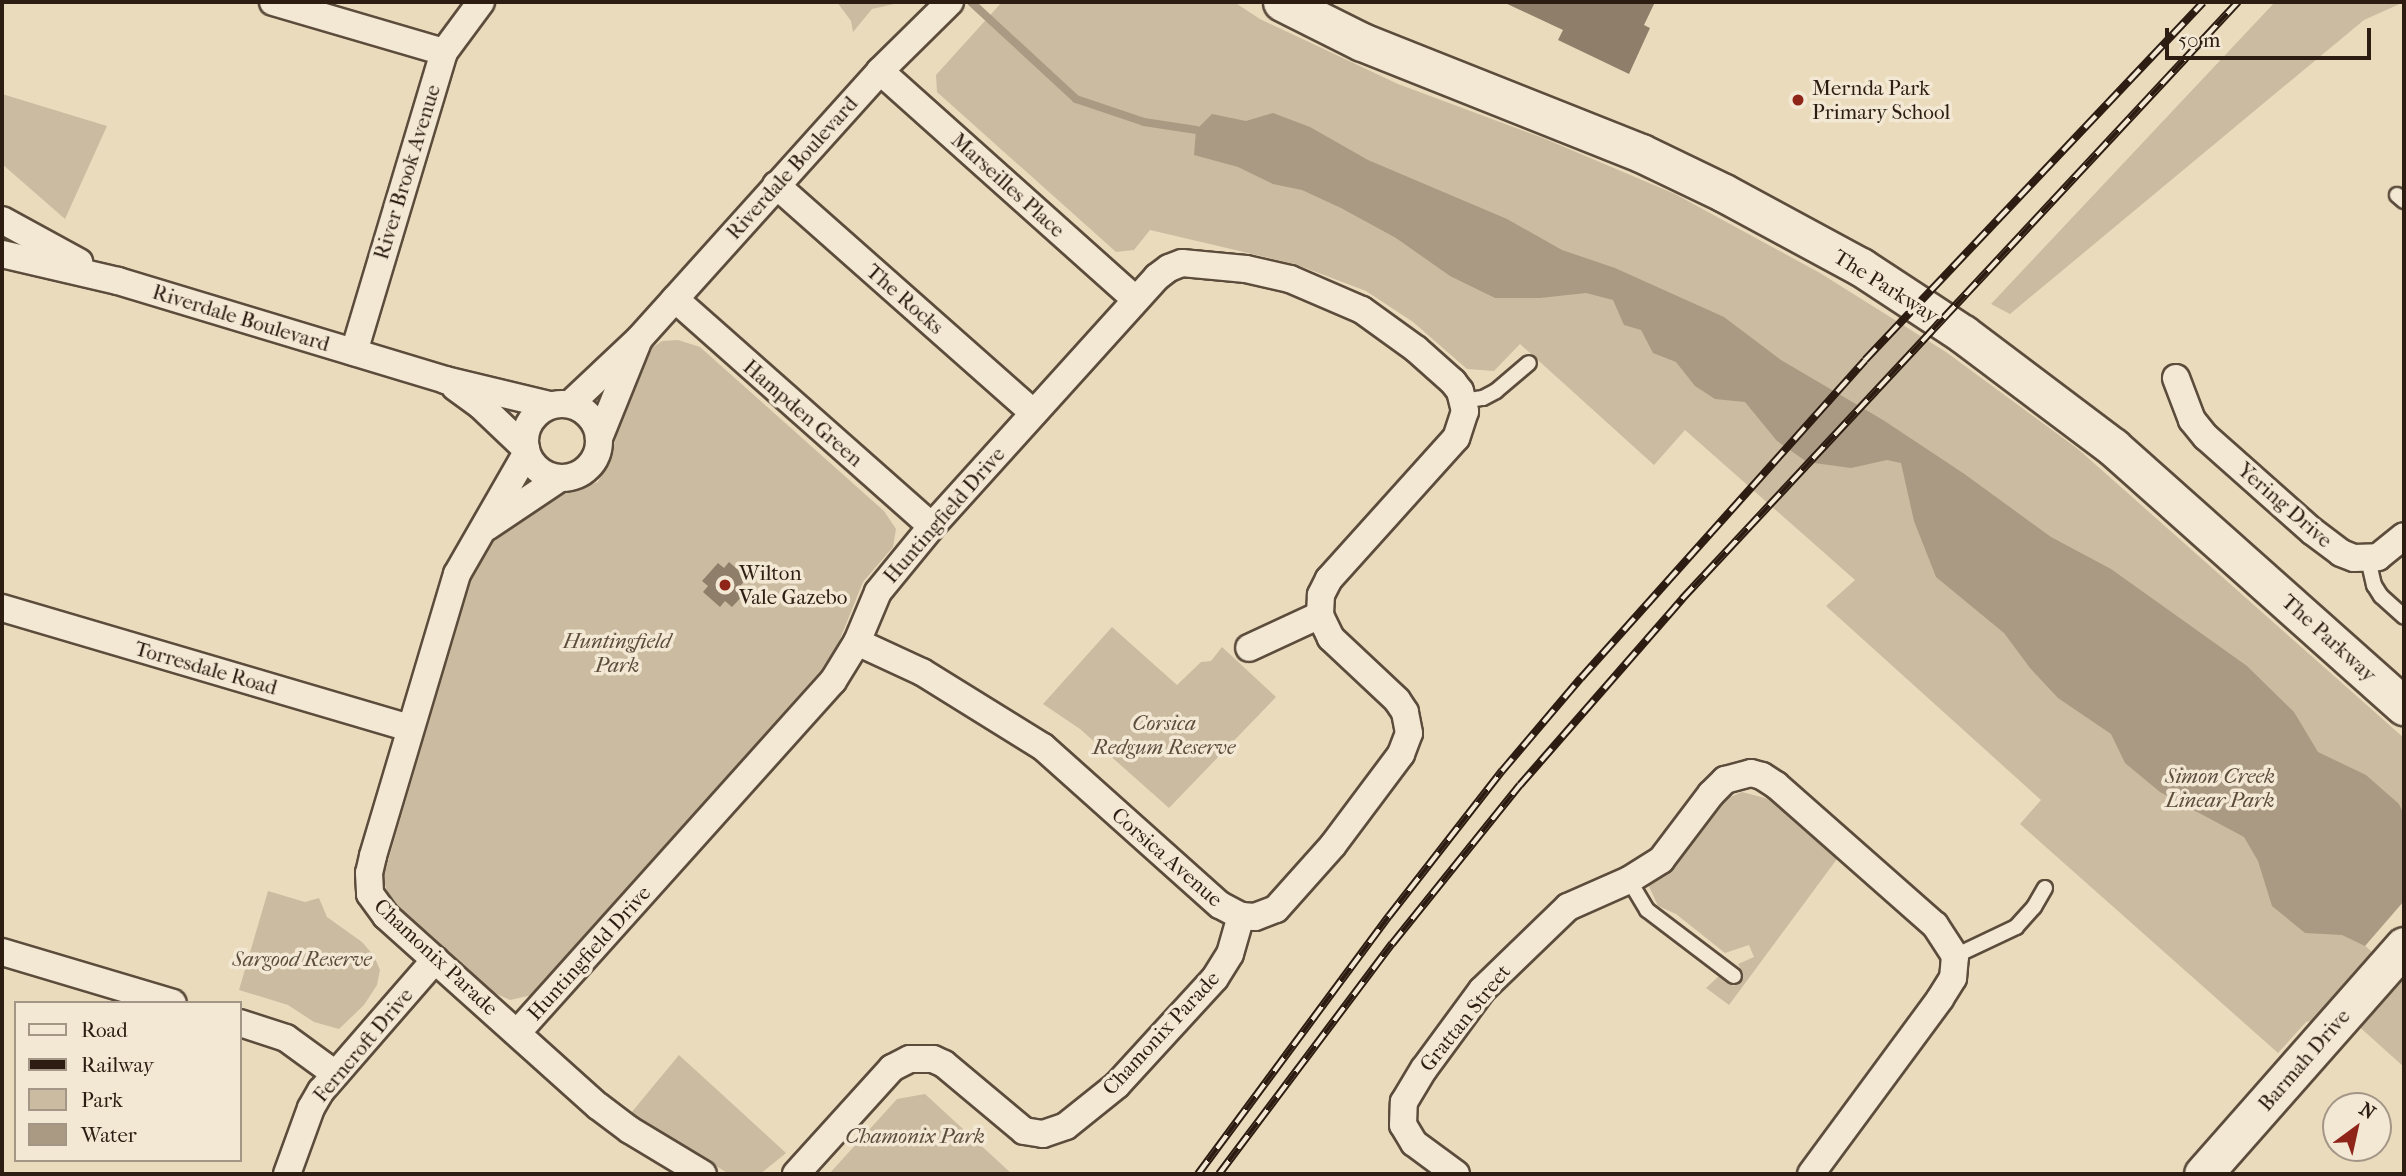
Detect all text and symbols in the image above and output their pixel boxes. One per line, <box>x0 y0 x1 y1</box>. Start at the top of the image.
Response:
scale bar <box>2168 14 2374 58</box>
text: 50 m <box>2178 28 2221 52</box>
place label: Mernda Park Primary School <box>1812 75 1950 125</box>
street label: River Brook Avenue <box>368 81 446 263</box>
street label: Riverdale Boulevard <box>721 91 863 245</box>
marker: Mernda Park Primary School <box>1790 92 1806 108</box>
street label: Marseilles Place <box>946 127 1070 243</box>
street label: The Parkway <box>1829 244 1943 328</box>
street label: The Rocks <box>861 259 949 339</box>
street label: Riverdale Boulevard <box>149 279 333 357</box>
street label: Hampden Green <box>738 354 868 472</box>
street label: Huntingfield Drive <box>878 442 1010 588</box>
street label: Yering Drive <box>2233 457 2337 553</box>
place label: Wilton Vale Gazebo <box>739 560 848 610</box>
marker: Wilton Vale Gazebo <box>717 577 733 593</box>
street label: The Parkway <box>2276 589 2382 687</box>
park label: Huntingfield Park <box>563 628 671 678</box>
street label: Torresdale Road <box>132 636 280 700</box>
park label: Corsica Redgum Reserve <box>1093 710 1235 760</box>
park label: Simon Creek Linear Park <box>2165 763 2275 813</box>
street label: Corsica Avenue <box>1106 802 1228 912</box>
street label: Huntingfield Drive <box>522 881 656 1025</box>
street label: Chamonix Parade <box>369 893 503 1021</box>
park label: Sargood Reserve <box>232 946 372 972</box>
street label: Grattan Street <box>1414 959 1516 1077</box>
street label: Chamonix Parade <box>1097 966 1225 1100</box>
street label: Ferncroft Drive <box>308 983 418 1107</box>
legend <box>14 1001 242 1162</box>
street label: Barmah Drive <box>2253 1004 2355 1116</box>
text: Road <box>81 1018 128 1042</box>
text: Railway <box>81 1053 154 1077</box>
text: Park <box>81 1088 123 1112</box>
north arrow <box>2322 1092 2392 1162</box>
text: N <box>2355 1098 2379 1124</box>
text: Water <box>81 1123 137 1147</box>
park label: Chamonix Park <box>845 1123 985 1149</box>

